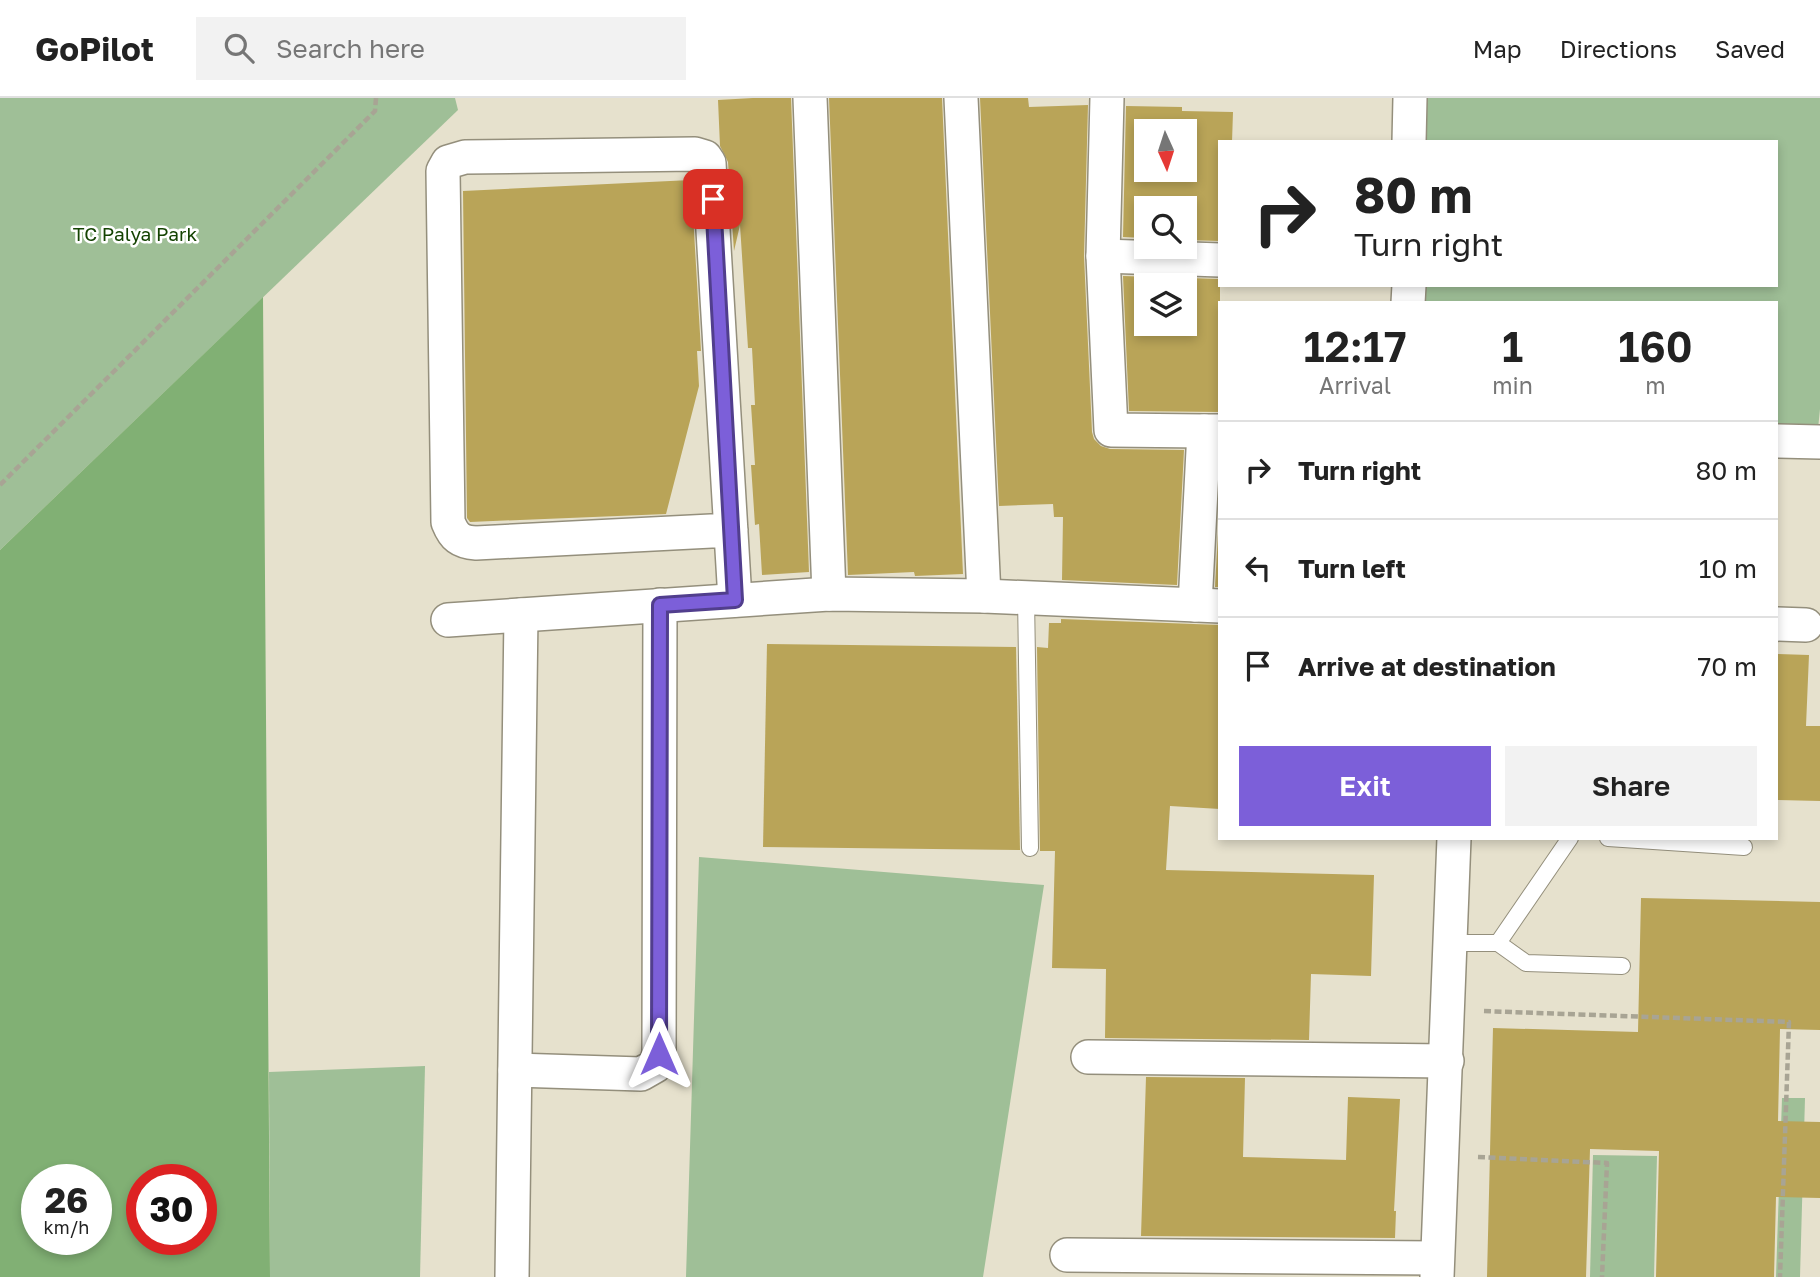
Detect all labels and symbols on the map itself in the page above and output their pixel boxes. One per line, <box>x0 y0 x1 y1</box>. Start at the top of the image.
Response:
north arrow <box>1134 119 1197 182</box>
pin <box>683 169 743 229</box>
park label: TC Palya Park <box>73 222 197 245</box>
position arrow <box>622 1017 696 1091</box>
speed limit sign: 30 <box>126 1164 217 1255</box>

